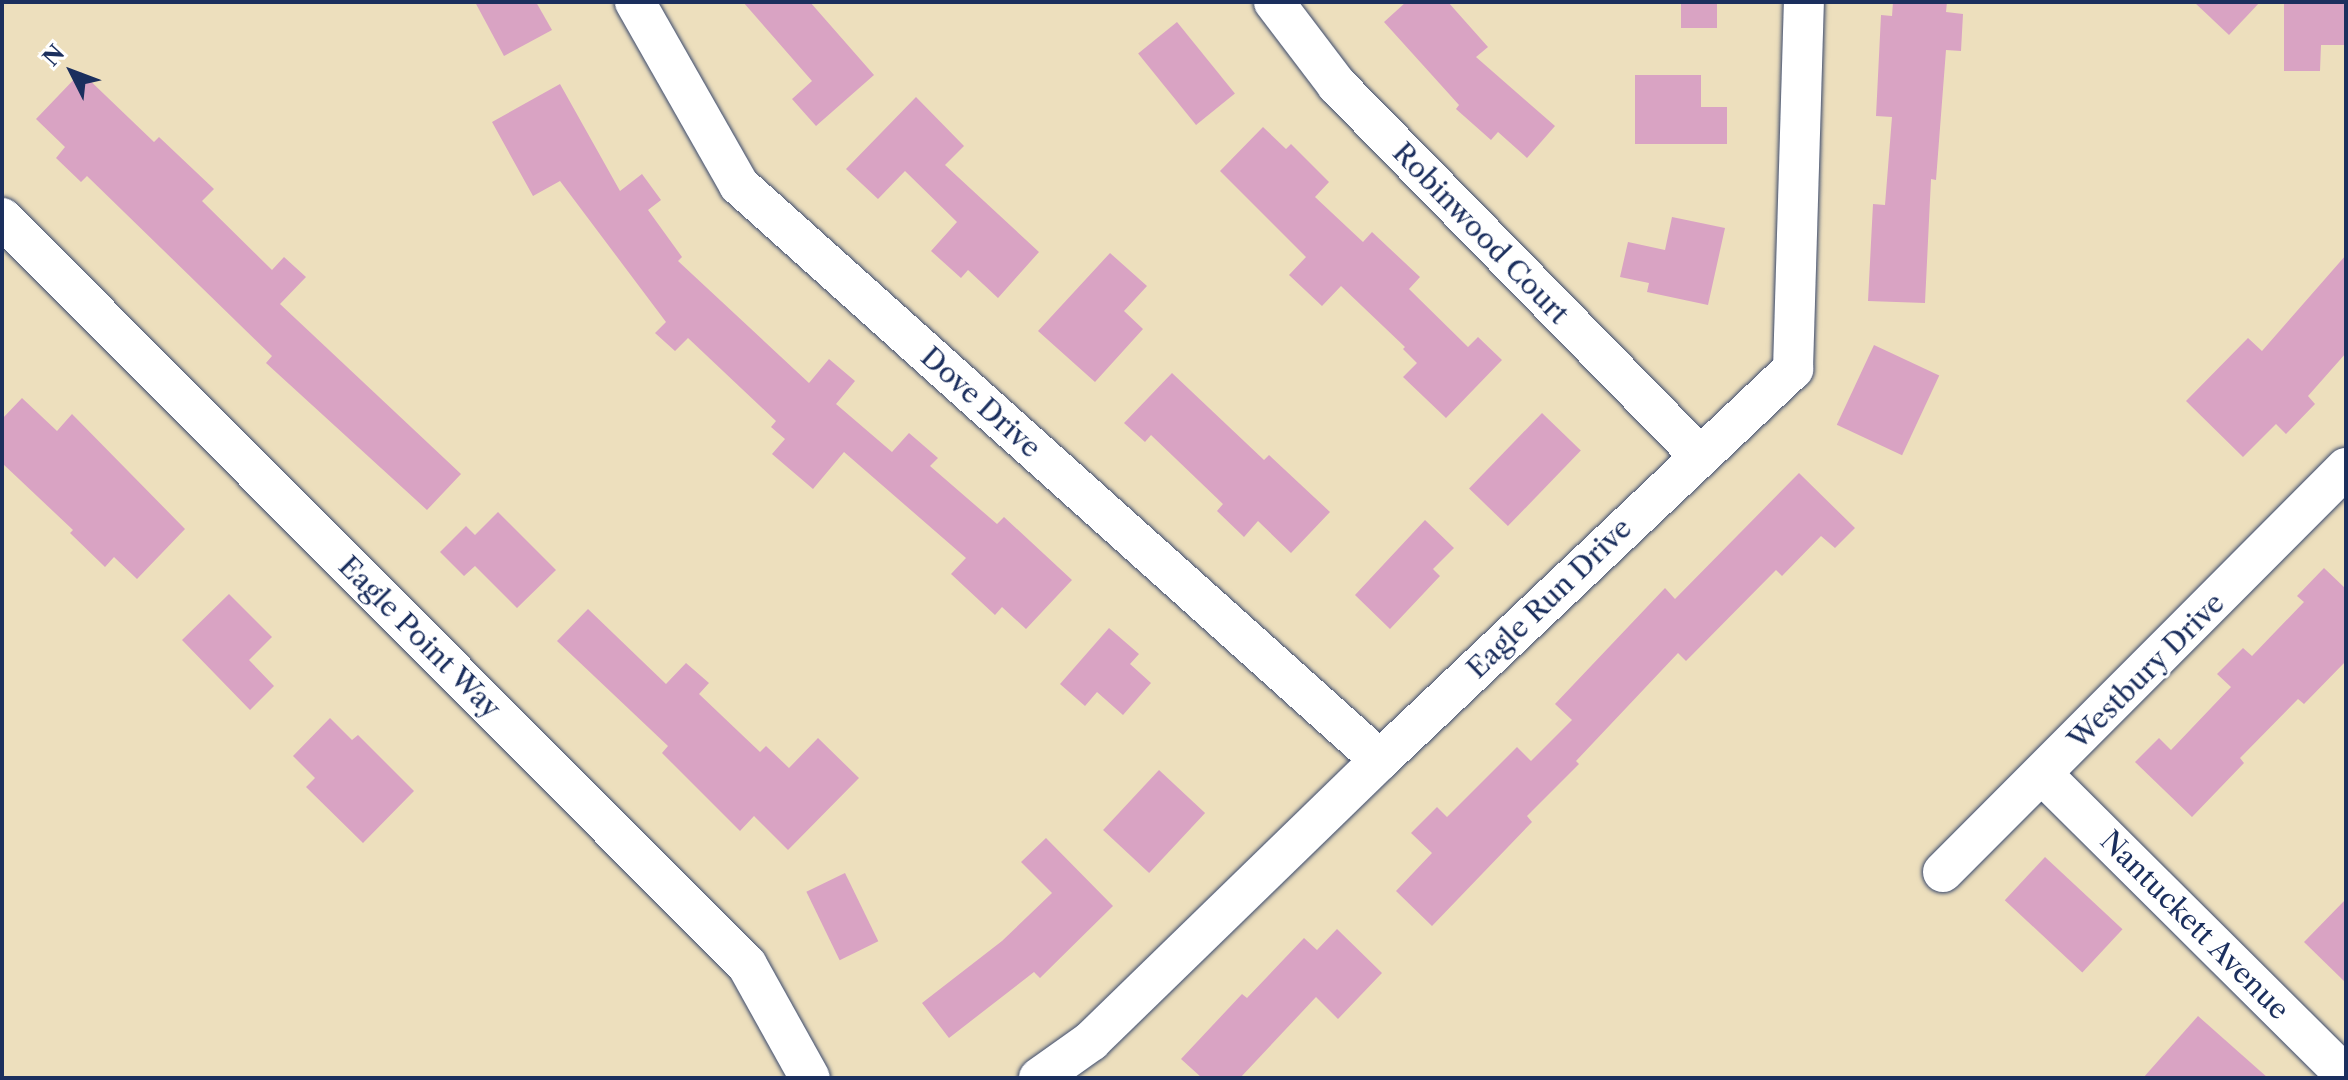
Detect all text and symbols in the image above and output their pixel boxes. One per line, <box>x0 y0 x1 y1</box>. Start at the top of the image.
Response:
north arrow <box>32 32 112 112</box>
text: N <box>37 39 70 72</box>
street label: Robinwood Court <box>1386 136 1576 330</box>
street label: Dove Drive <box>914 340 1048 464</box>
street label: Eagle Run Drive <box>1460 511 1638 685</box>
street label: Eagle Point Way <box>332 549 508 725</box>
street label: Westbury Drive <box>2061 586 2231 756</box>
street label: Nantuckett Avenue <box>2093 823 2297 1027</box>

